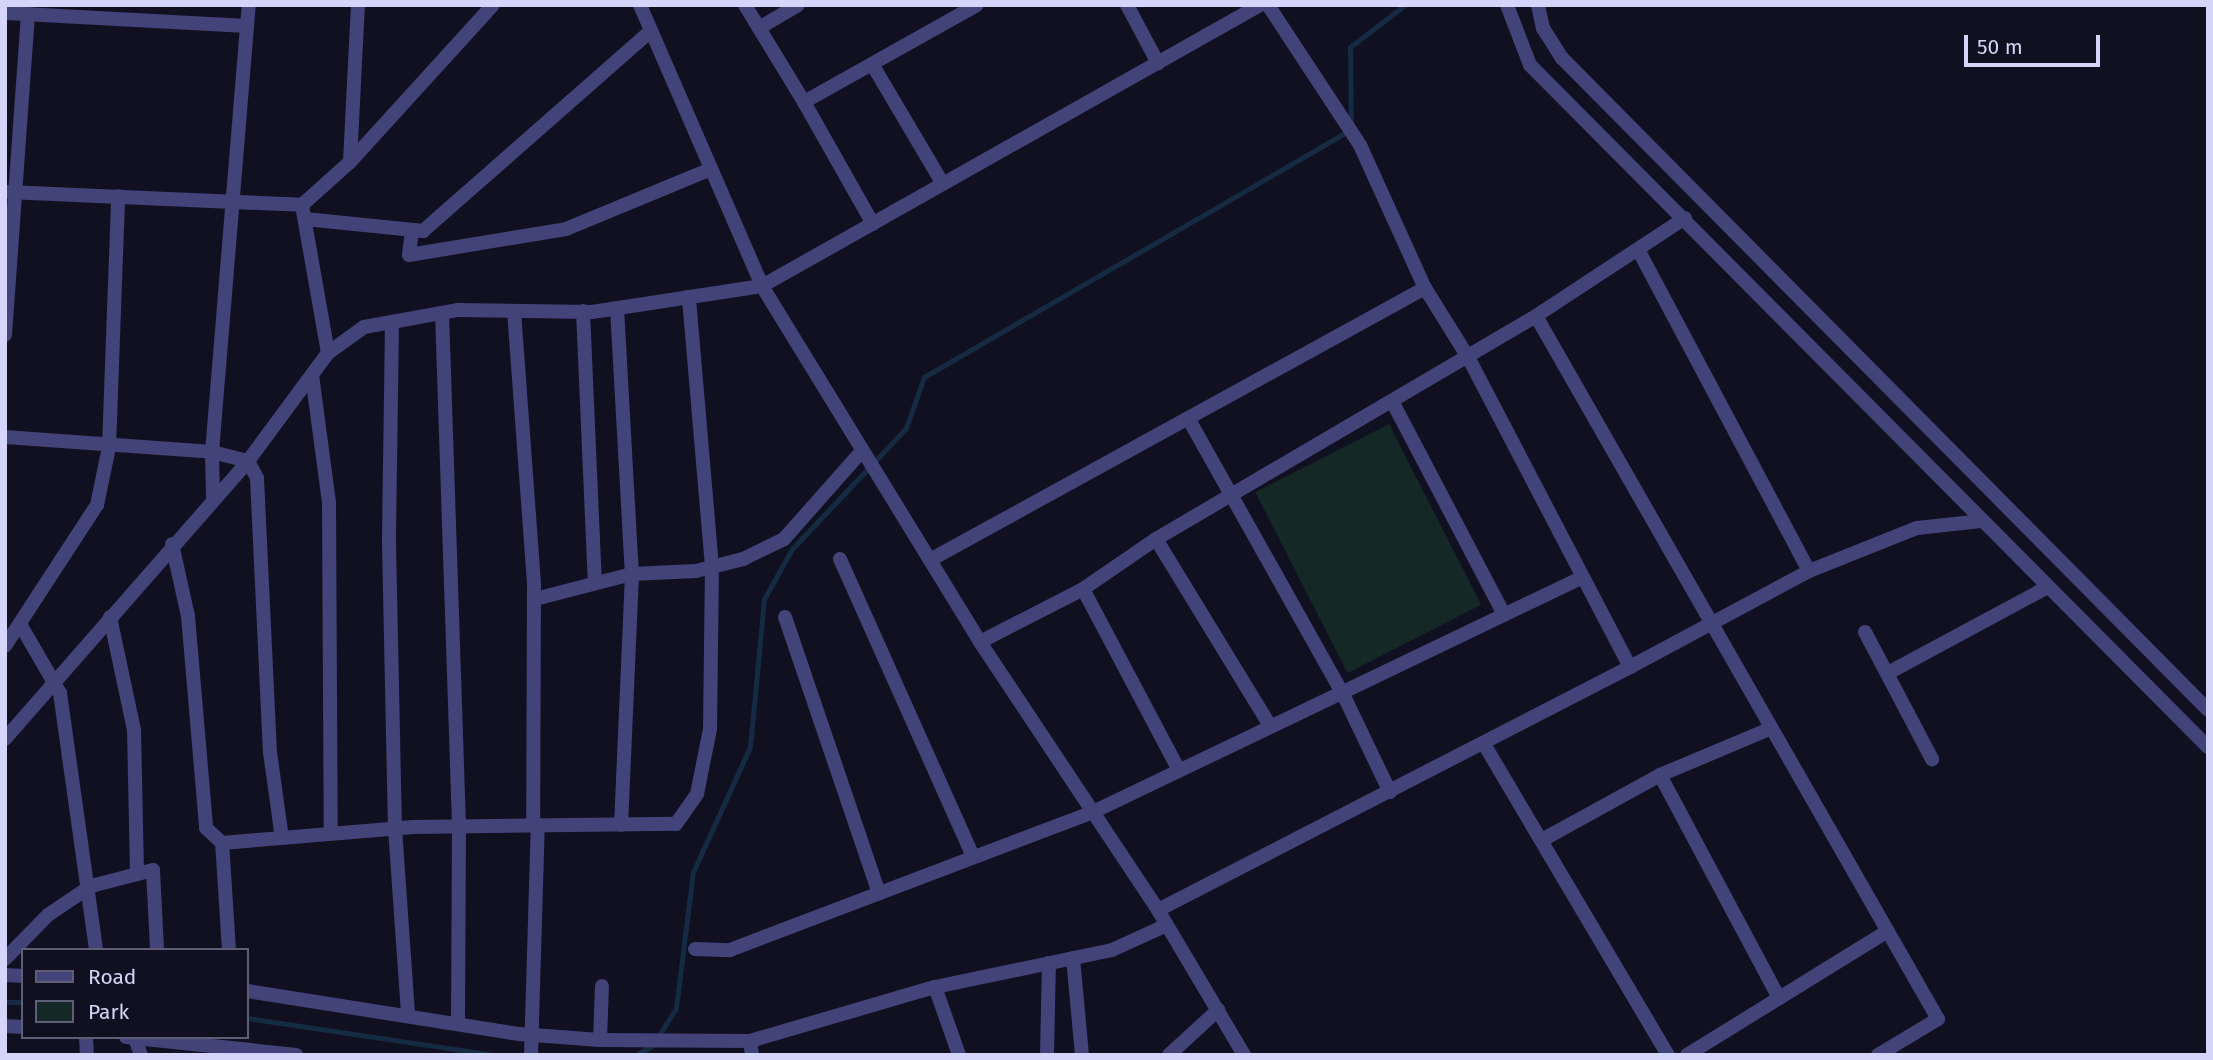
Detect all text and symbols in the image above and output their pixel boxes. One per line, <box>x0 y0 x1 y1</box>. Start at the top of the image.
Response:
scale bar <box>1968 21 2104 65</box>
text: 50 m <box>1977 34 2023 60</box>
legend <box>21 948 248 1039</box>
text: Road <box>88 964 136 990</box>
text: Park <box>88 999 129 1025</box>

